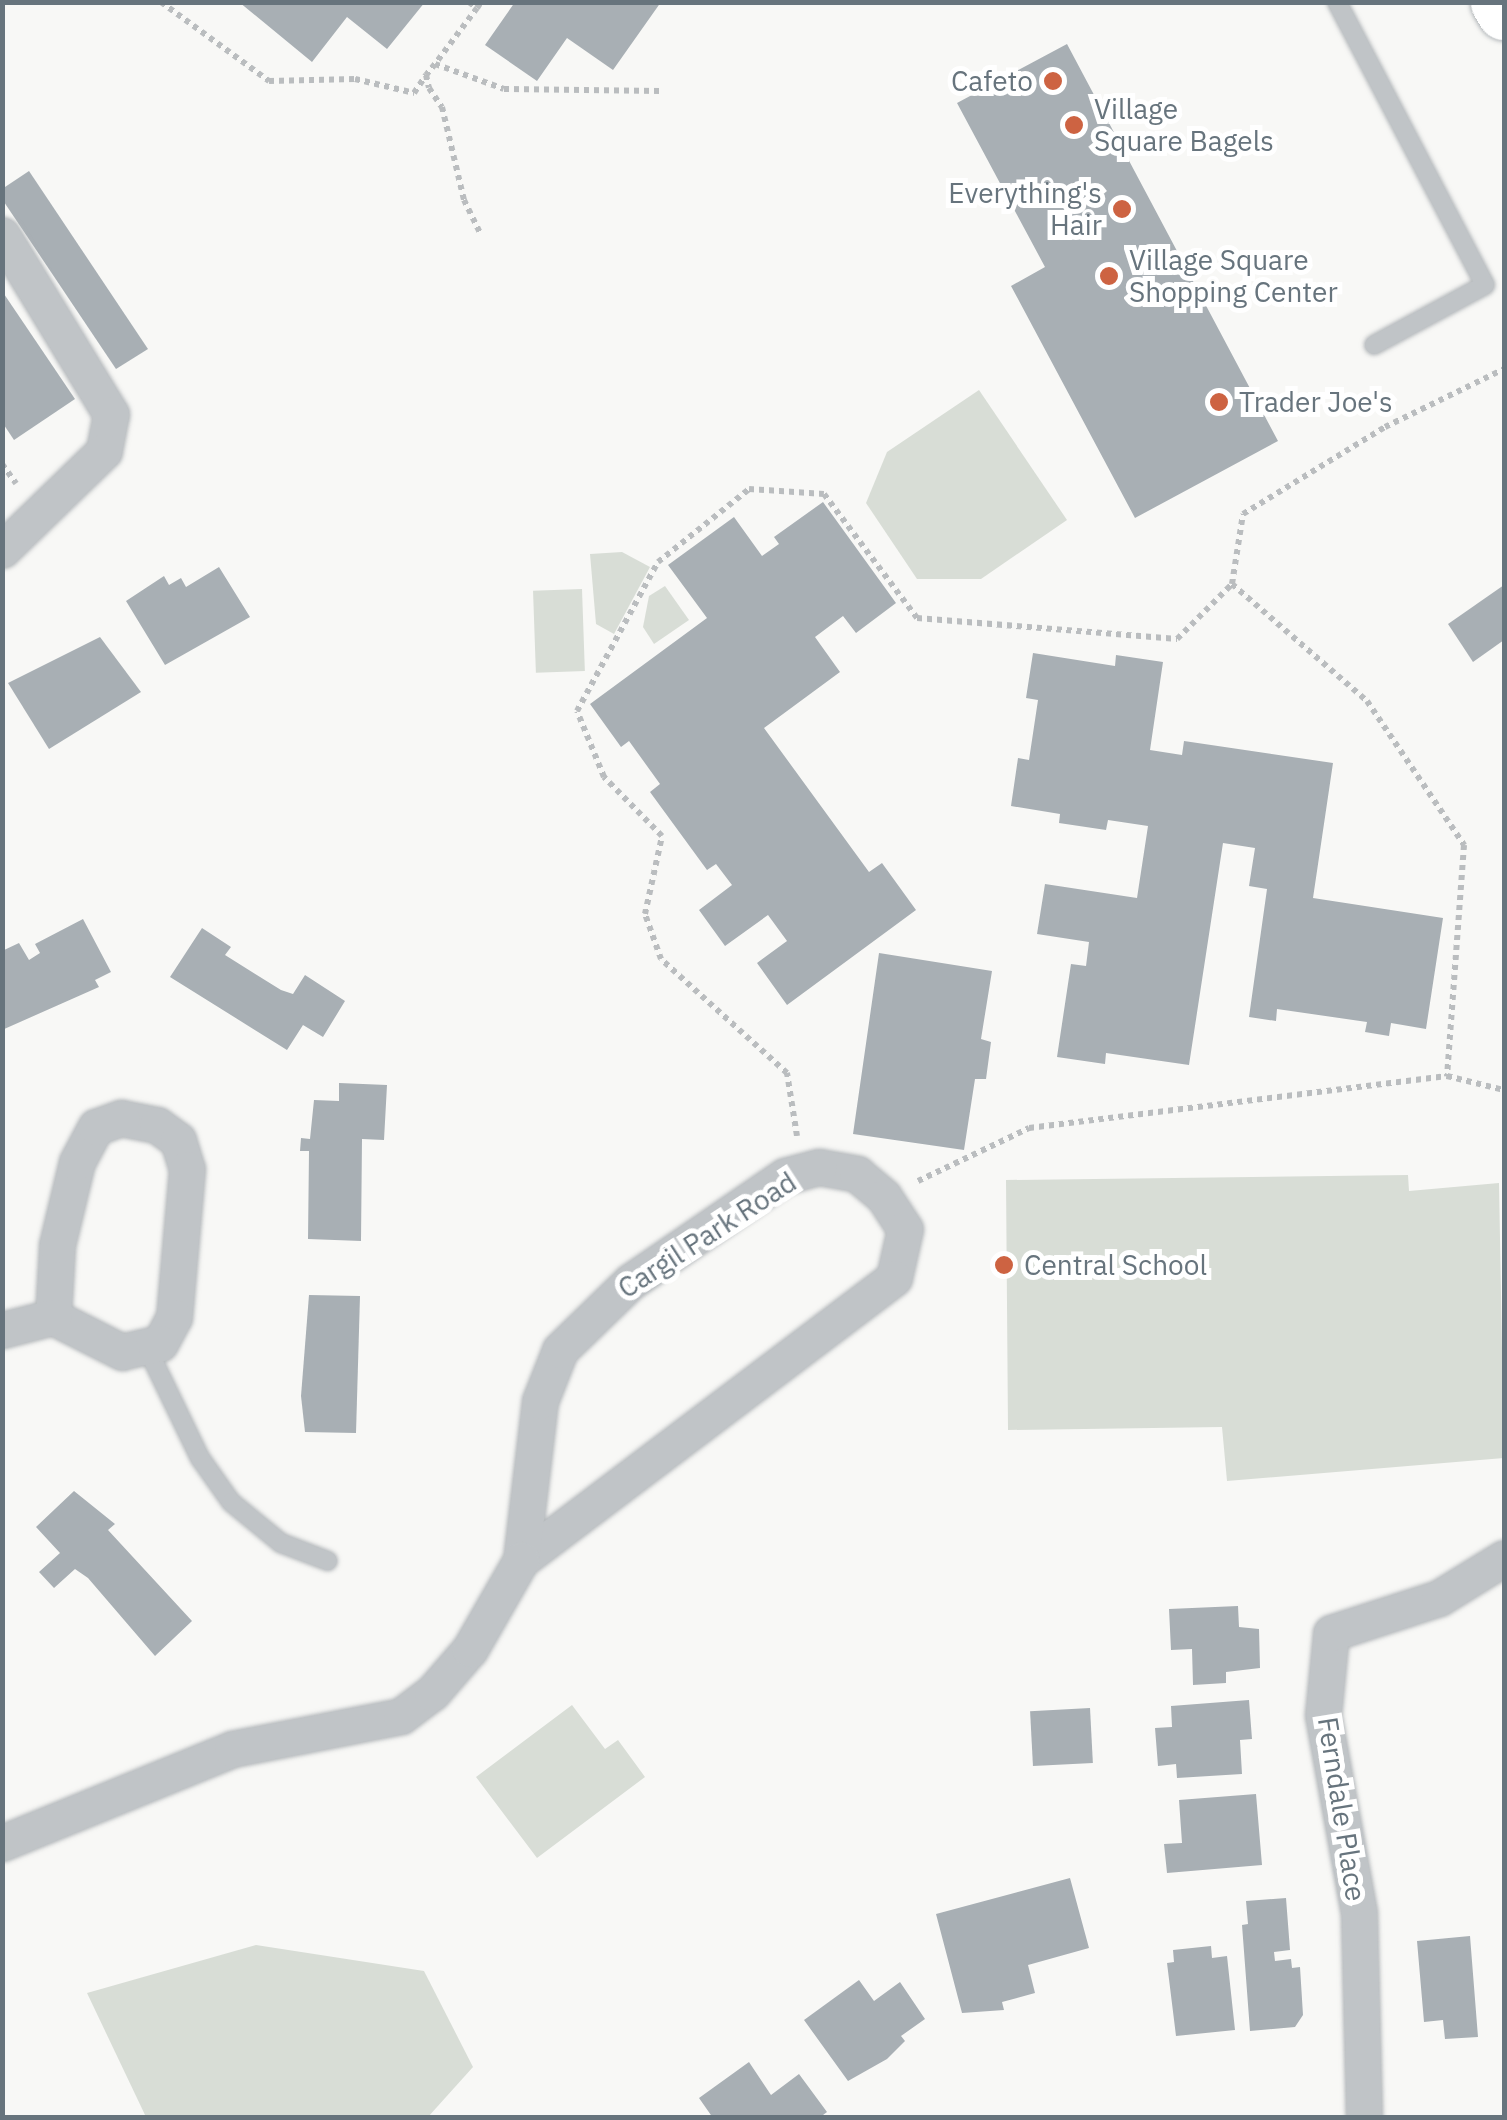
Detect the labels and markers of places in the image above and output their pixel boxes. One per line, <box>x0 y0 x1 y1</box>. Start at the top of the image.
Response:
place label: Cafeto <box>951 64 1033 98</box>
marker: Cafeto <box>1042 70 1064 92</box>
place label: Village Square Bagels <box>1094 92 1274 158</box>
marker: Village Square Bagels <box>1063 114 1085 136</box>
place label: Everything's Hair <box>948 176 1102 242</box>
marker: Everything's Hair <box>1111 198 1133 220</box>
place label: Village Square Shopping Center <box>1129 243 1338 309</box>
marker: Village Square Shopping Center <box>1098 265 1120 287</box>
place label: Trader Joe's <box>1239 385 1393 419</box>
marker: Trader Joe's <box>1208 391 1230 413</box>
place label: Central School <box>1024 1248 1207 1282</box>
marker: Central School <box>993 1254 1015 1276</box>

